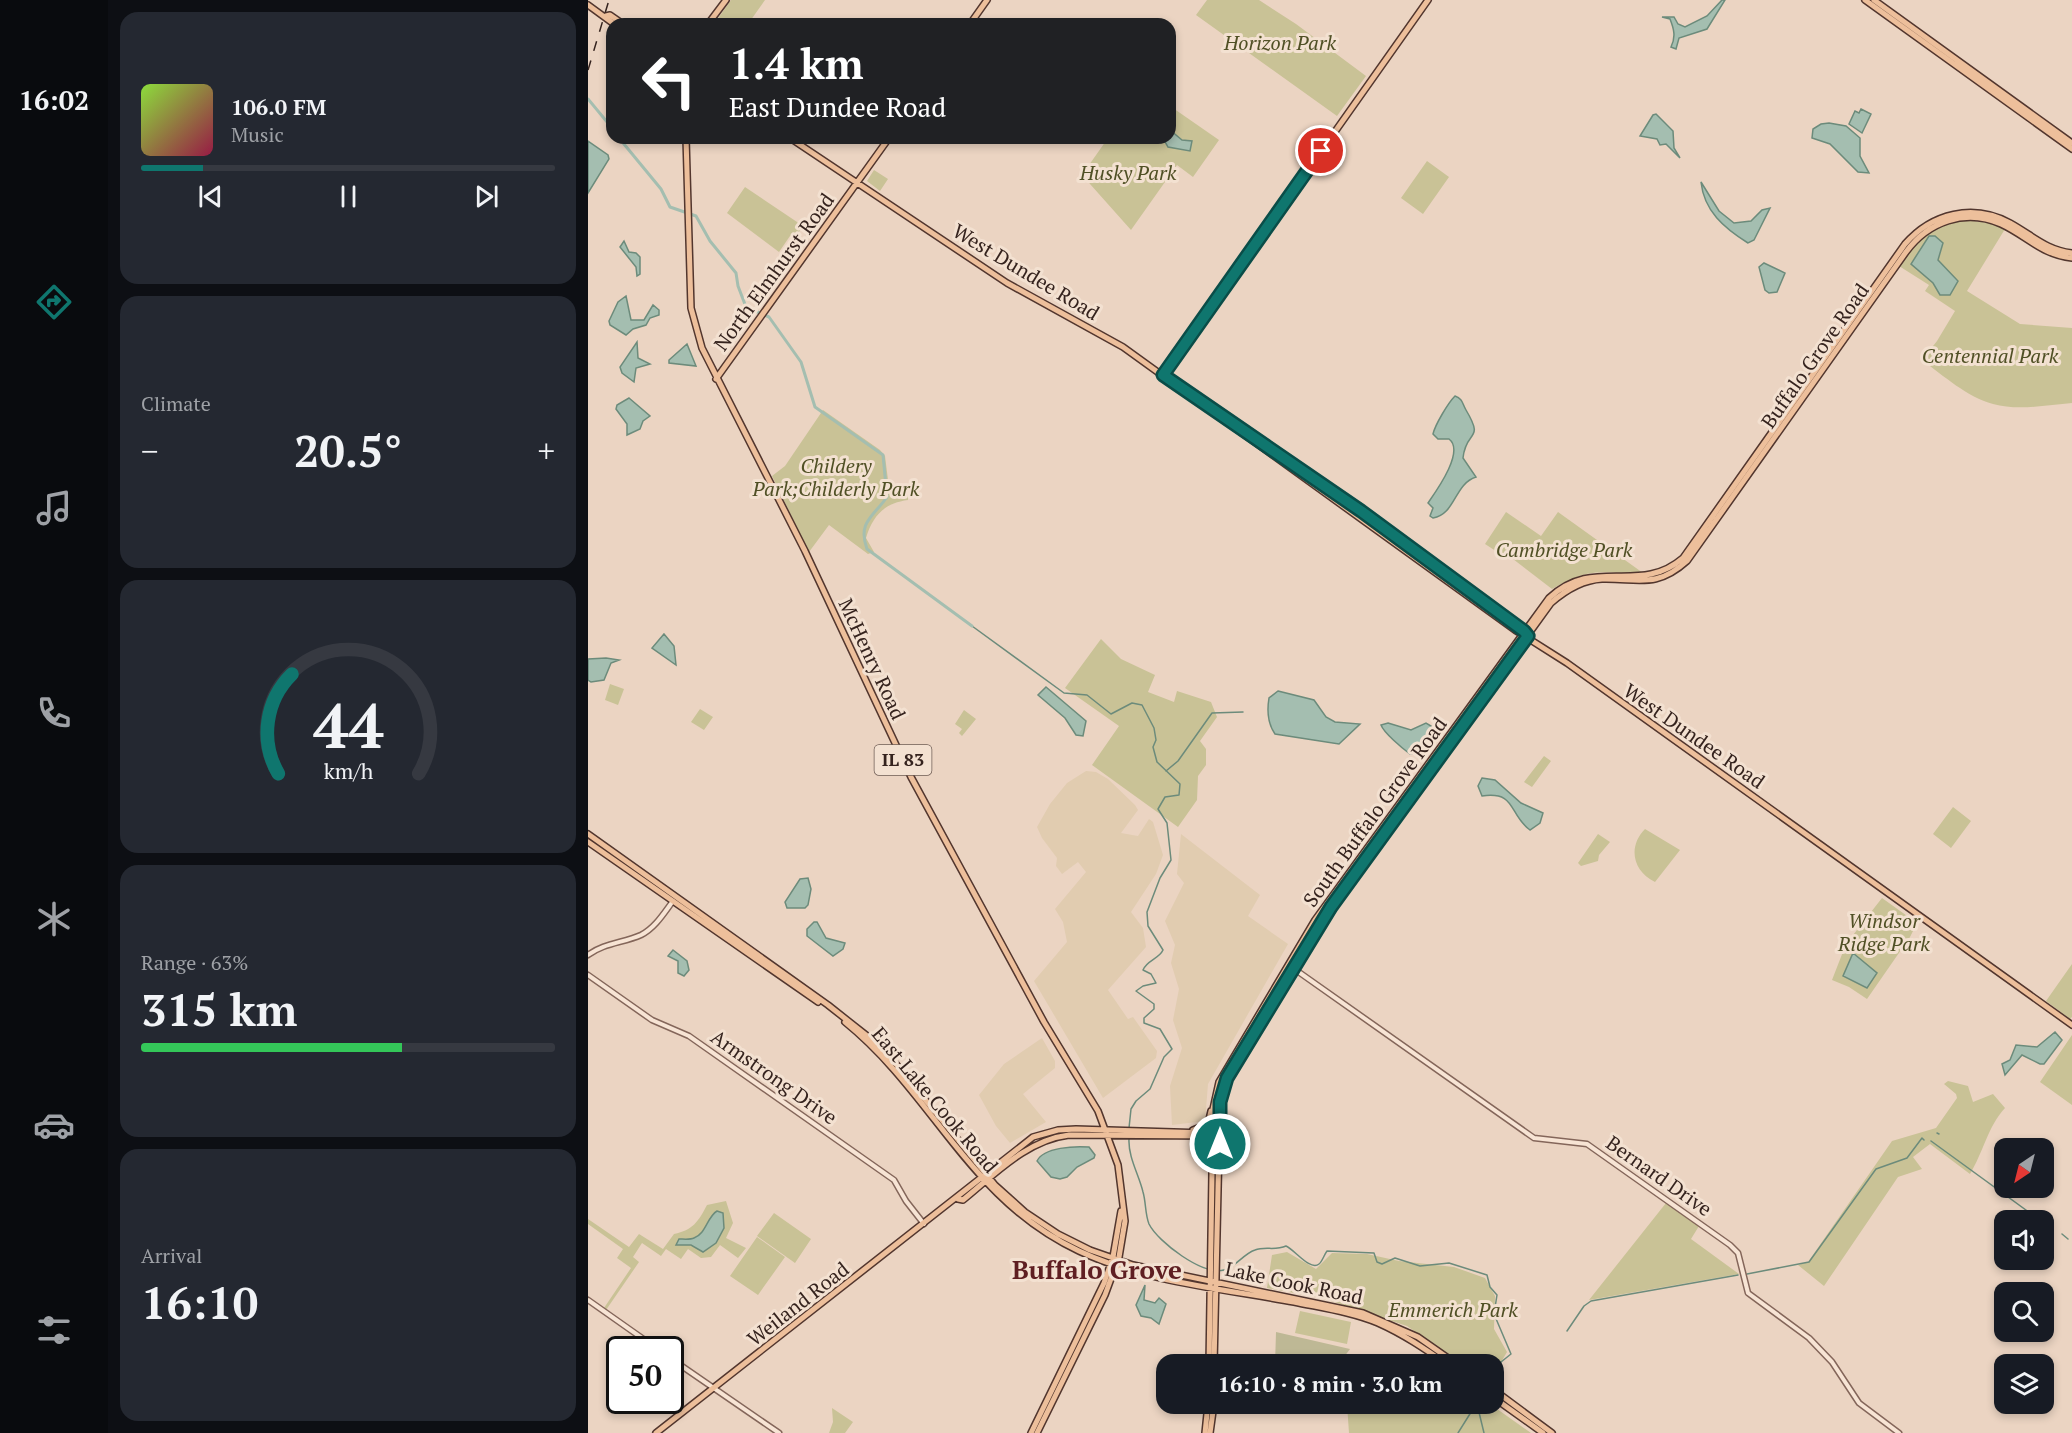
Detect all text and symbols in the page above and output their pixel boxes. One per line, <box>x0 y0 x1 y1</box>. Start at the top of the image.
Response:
park label: Horizon Park <box>1223 29 1336 56</box>
text: 1.4 km <box>729 35 864 91</box>
icon: left <box>630 42 708 120</box>
text: 16:02 <box>19 82 89 118</box>
text: East Dundee Road <box>729 89 946 125</box>
text: 106.0 FM <box>231 92 326 121</box>
text: Music <box>231 121 284 148</box>
pin <box>1295 125 1346 176</box>
icon: arrive <box>1304 134 1337 167</box>
park label: Husky Park <box>1079 159 1177 186</box>
icon: previous <box>194 180 227 213</box>
icon: pause <box>332 180 365 213</box>
icon: next <box>470 180 503 213</box>
street label: North Elmhurst Road <box>707 187 840 356</box>
street label: West Dundee Road <box>948 217 1105 326</box>
street label: Buffalo Grove Road <box>1755 278 1875 433</box>
icon: directions <box>33 281 75 323</box>
park label: Centennial Park <box>1922 342 2059 369</box>
text: Climate <box>141 390 211 417</box>
text: 20.5° <box>294 420 402 480</box>
text: − <box>141 429 159 472</box>
text: + <box>537 429 555 472</box>
park label: Childery Park;Childerly Park <box>752 452 920 502</box>
icon: music <box>33 487 75 529</box>
park label: Cambridge Park <box>1496 536 1633 563</box>
street label: McHenry Road <box>833 594 912 724</box>
street label: West Dundee Road <box>1618 677 1770 794</box>
text: 44 <box>313 683 383 766</box>
icon: phone <box>33 692 75 734</box>
street label: South Buffalo Grove Road <box>1297 711 1453 912</box>
road number: IL 83 <box>874 745 932 775</box>
text: km/h <box>323 757 373 785</box>
icon: climate <box>33 898 75 940</box>
park label: Windsor Ridge Park <box>1837 907 1930 957</box>
text: Range · 63% <box>141 949 248 976</box>
text: 315 km <box>141 979 297 1039</box>
street label: East Lake Cook Road <box>866 1021 1005 1178</box>
street label: Armstrong Drive <box>706 1023 843 1130</box>
icon: car <box>33 1104 75 1146</box>
position arrow <box>1188 1112 1252 1176</box>
street label: Bernard Drive <box>1601 1129 1718 1222</box>
north arrow <box>1994 1138 2054 1198</box>
map controls <box>1994 1138 2054 1414</box>
button: sound <box>1994 1210 2054 1270</box>
text: Arrival <box>141 1242 202 1269</box>
district label: Buffalo Grove <box>1012 1252 1182 1286</box>
street label: Weiland Road <box>741 1255 854 1352</box>
street label: Lake Cook Road <box>1223 1255 1366 1310</box>
text: 16:10 <box>141 1272 258 1332</box>
button: search <box>1994 1282 2054 1342</box>
park label: Emmerich Park <box>1387 1296 1518 1323</box>
icon: filters <box>33 1309 75 1351</box>
speed limit sign: 50 <box>606 1336 684 1414</box>
button: layers <box>1994 1354 2054 1414</box>
text: 16:10 · 8 min · 3.0 km <box>1218 1369 1442 1398</box>

